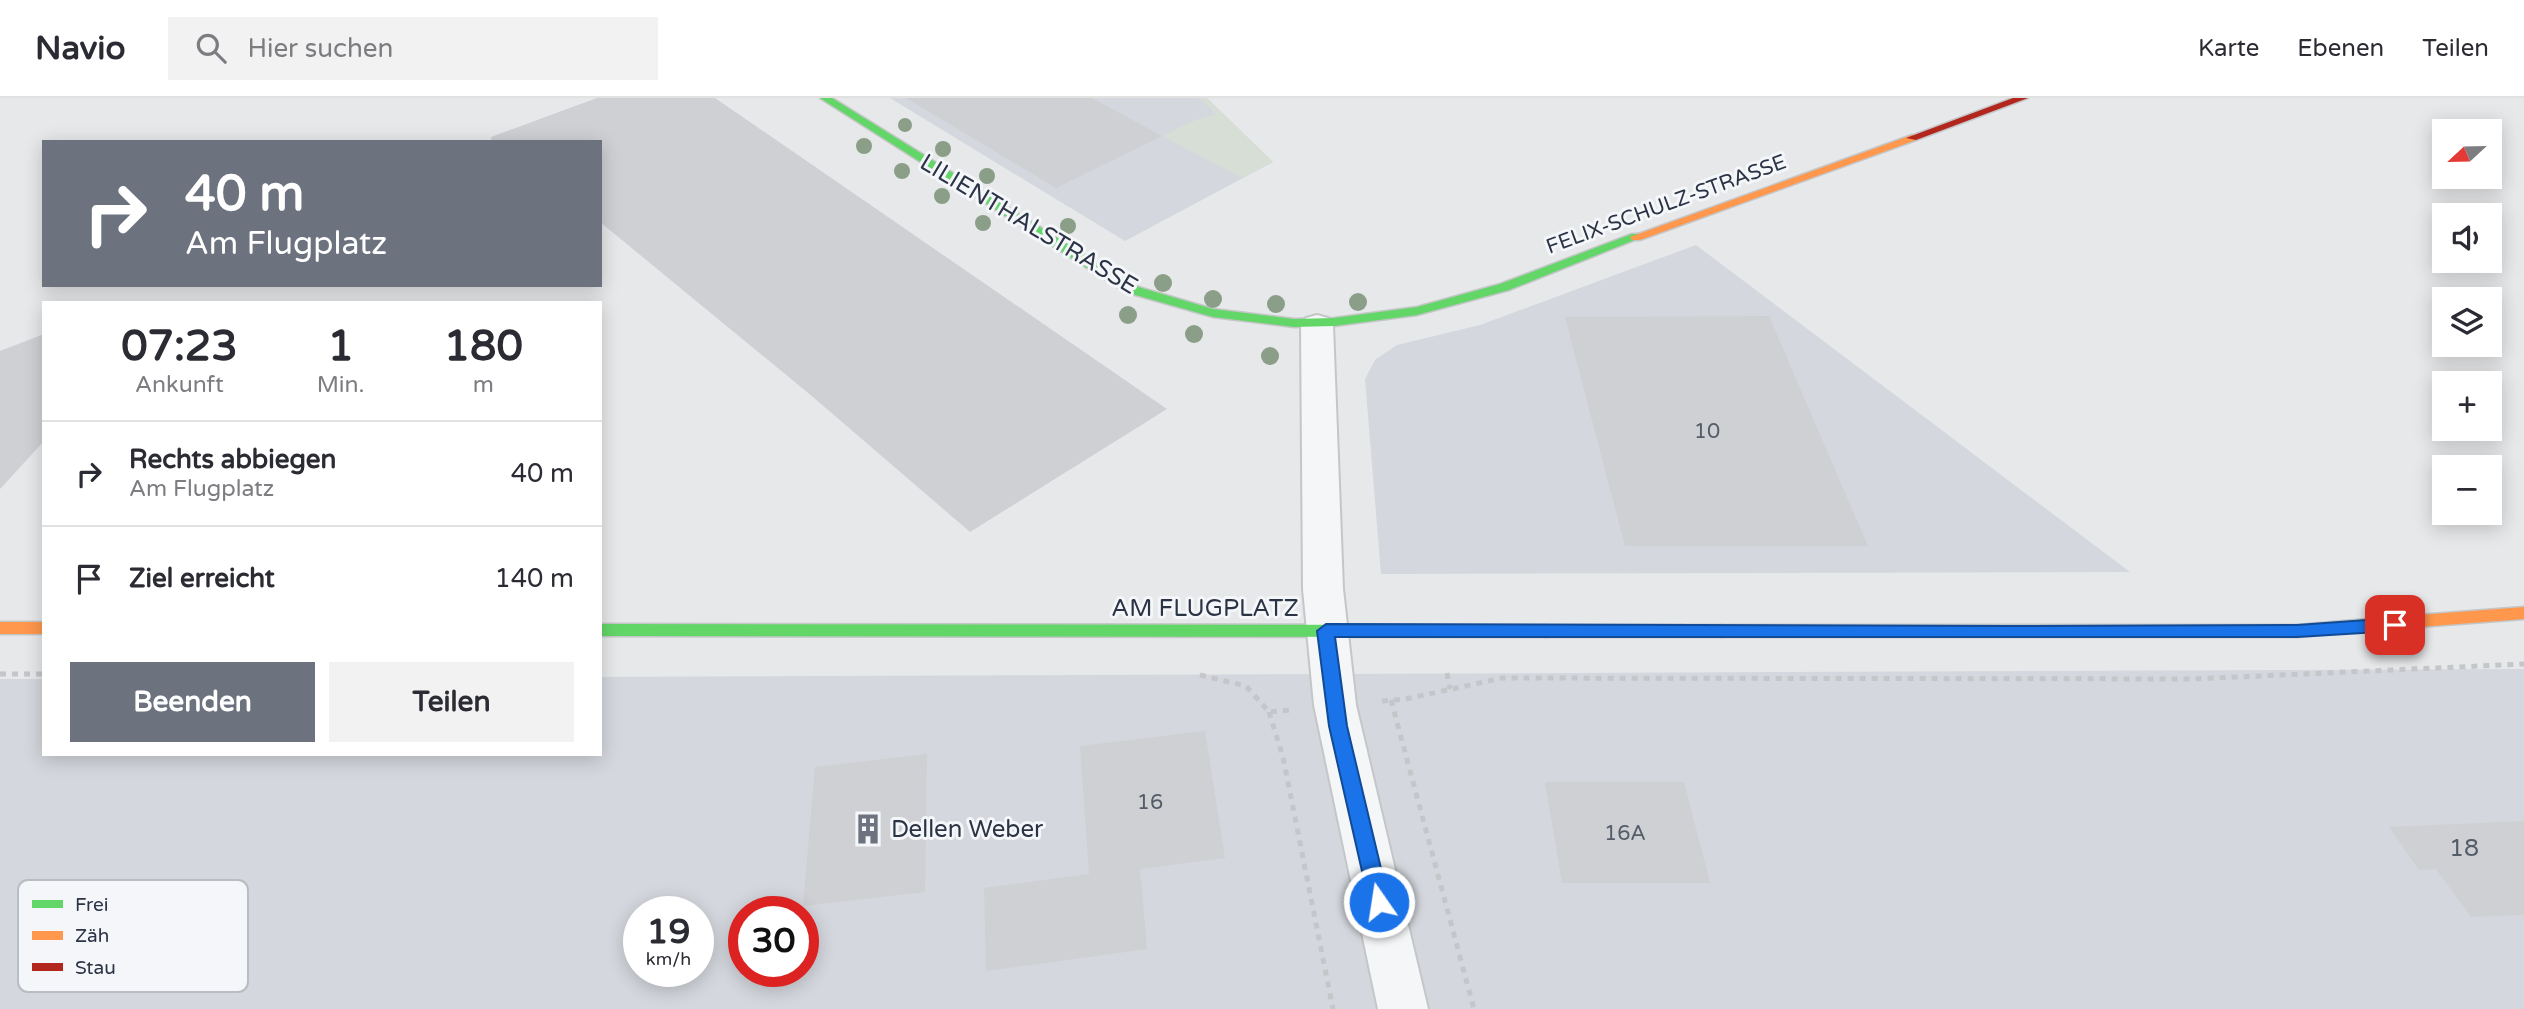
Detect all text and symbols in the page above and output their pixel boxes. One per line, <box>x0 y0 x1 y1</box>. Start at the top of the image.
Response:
search box <box>168 17 658 80</box>
text: Navio <box>35 29 126 68</box>
icon: search <box>192 29 230 67</box>
text: Hier suchen <box>248 33 393 64</box>
text: Karte <box>2198 34 2259 63</box>
text: Ebenen <box>2297 34 2384 63</box>
text: Teilen <box>2422 34 2489 63</box>
north arrow <box>2432 119 2502 189</box>
map controls <box>2432 119 2502 525</box>
street label: LILIENTHALSTRASSE <box>915 148 1143 301</box>
street label: FELIX-SCHULZ-STRASSE <box>1543 149 1790 260</box>
text: 40 m <box>185 165 304 224</box>
icon: right <box>70 168 161 259</box>
button: sound <box>2432 203 2502 273</box>
text: Am Flugplatz <box>185 225 387 263</box>
button: layers <box>2432 287 2502 357</box>
text: 07:23 <box>121 321 238 372</box>
text: 1 <box>327 321 354 372</box>
text: 180 <box>444 321 523 372</box>
text: Ankunft <box>135 371 224 399</box>
text: Min. <box>317 371 364 399</box>
text: m <box>473 371 494 399</box>
button: + <box>2432 371 2502 441</box>
house number: 10 <box>1694 419 1720 444</box>
text: Rechts abbiegen <box>129 444 336 475</box>
icon: right <box>70 455 108 493</box>
button: − <box>2432 455 2502 525</box>
text: 40 m <box>511 458 574 489</box>
text: Am Flugplatz <box>129 475 274 503</box>
icon: arrive <box>70 560 108 598</box>
text: Ziel erreicht <box>129 563 275 594</box>
text: 140 m <box>494 563 574 594</box>
street label: AM FLUGPLATZ <box>1111 594 1299 623</box>
pin <box>2365 595 2425 655</box>
icon: arrive <box>2376 606 2414 644</box>
button: Beenden <box>70 662 315 742</box>
button: Teilen <box>329 662 574 742</box>
house number: 16 <box>1137 790 1163 815</box>
building icon: Dellen Weber <box>851 812 885 846</box>
place label: Dellen Weber <box>891 815 1044 844</box>
house number: 16A <box>1604 821 1646 846</box>
house number: 18 <box>2449 834 2479 863</box>
position arrow <box>1342 865 1416 939</box>
legend <box>18 880 248 992</box>
text: Frei <box>75 894 109 916</box>
speed limit sign: 30 <box>728 896 819 987</box>
text: 19 <box>647 911 690 953</box>
text: Zäh <box>75 925 109 947</box>
text: km/h <box>646 948 691 970</box>
text: Stau <box>75 957 116 979</box>

